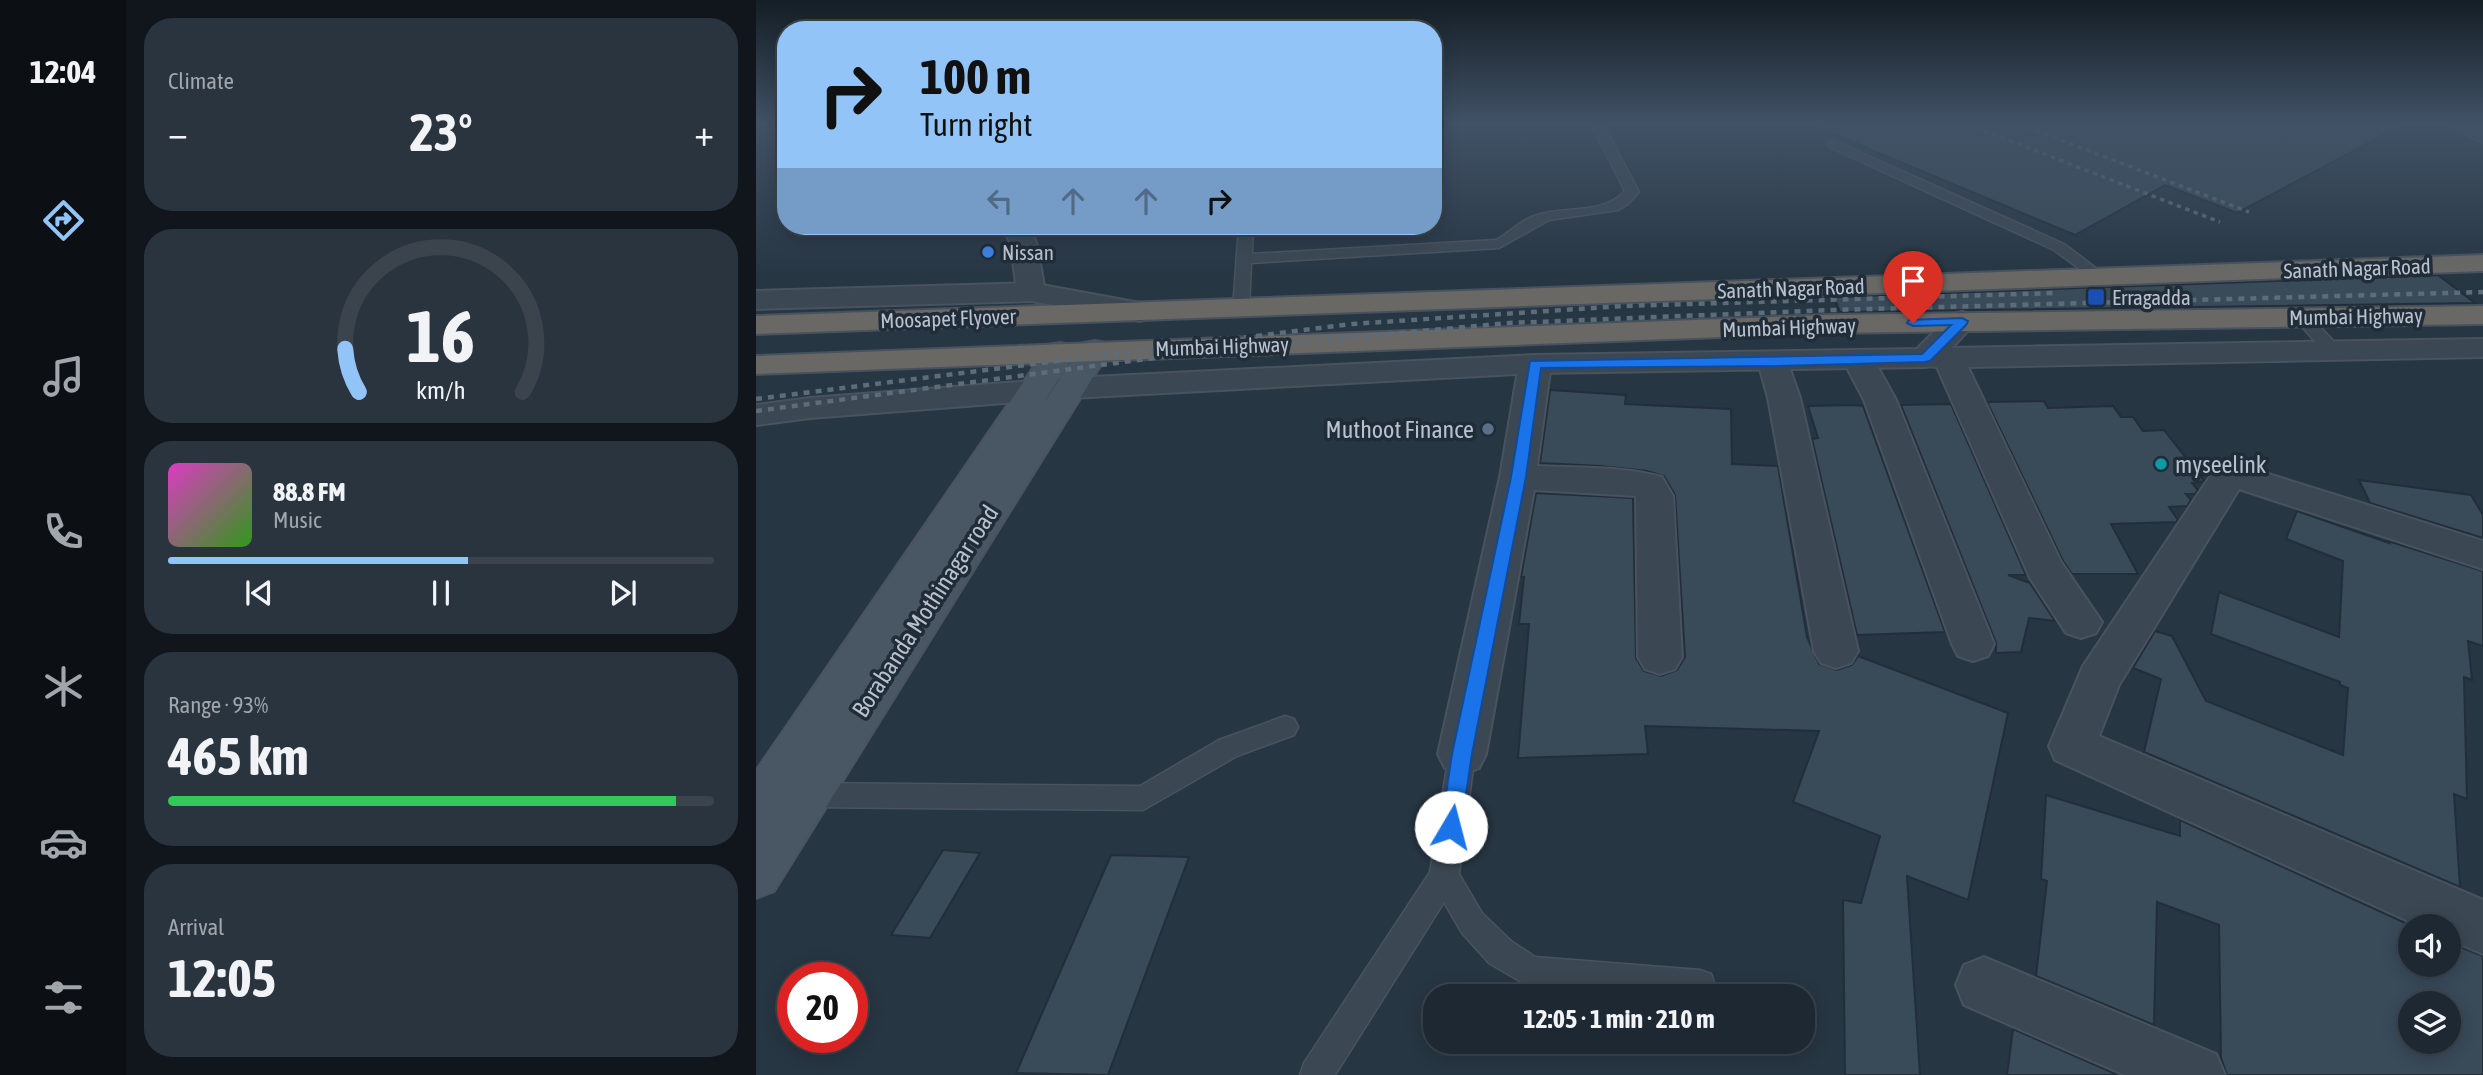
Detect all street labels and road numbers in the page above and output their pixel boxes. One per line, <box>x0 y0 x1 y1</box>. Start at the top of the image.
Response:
street label: Sanath Nagar Road <box>2283 253 2431 283</box>
street label: Sanath Nagar Road <box>1717 273 1865 303</box>
street label: Mumbai Highway <box>2289 303 2423 329</box>
street label: Moosapet Flyover <box>880 304 1017 332</box>
street label: Mumbai Highway <box>1722 313 1857 341</box>
street label: Mumbai Highway <box>1155 332 1290 360</box>
street label: Borabanda Mothinagar road <box>846 500 1004 722</box>

